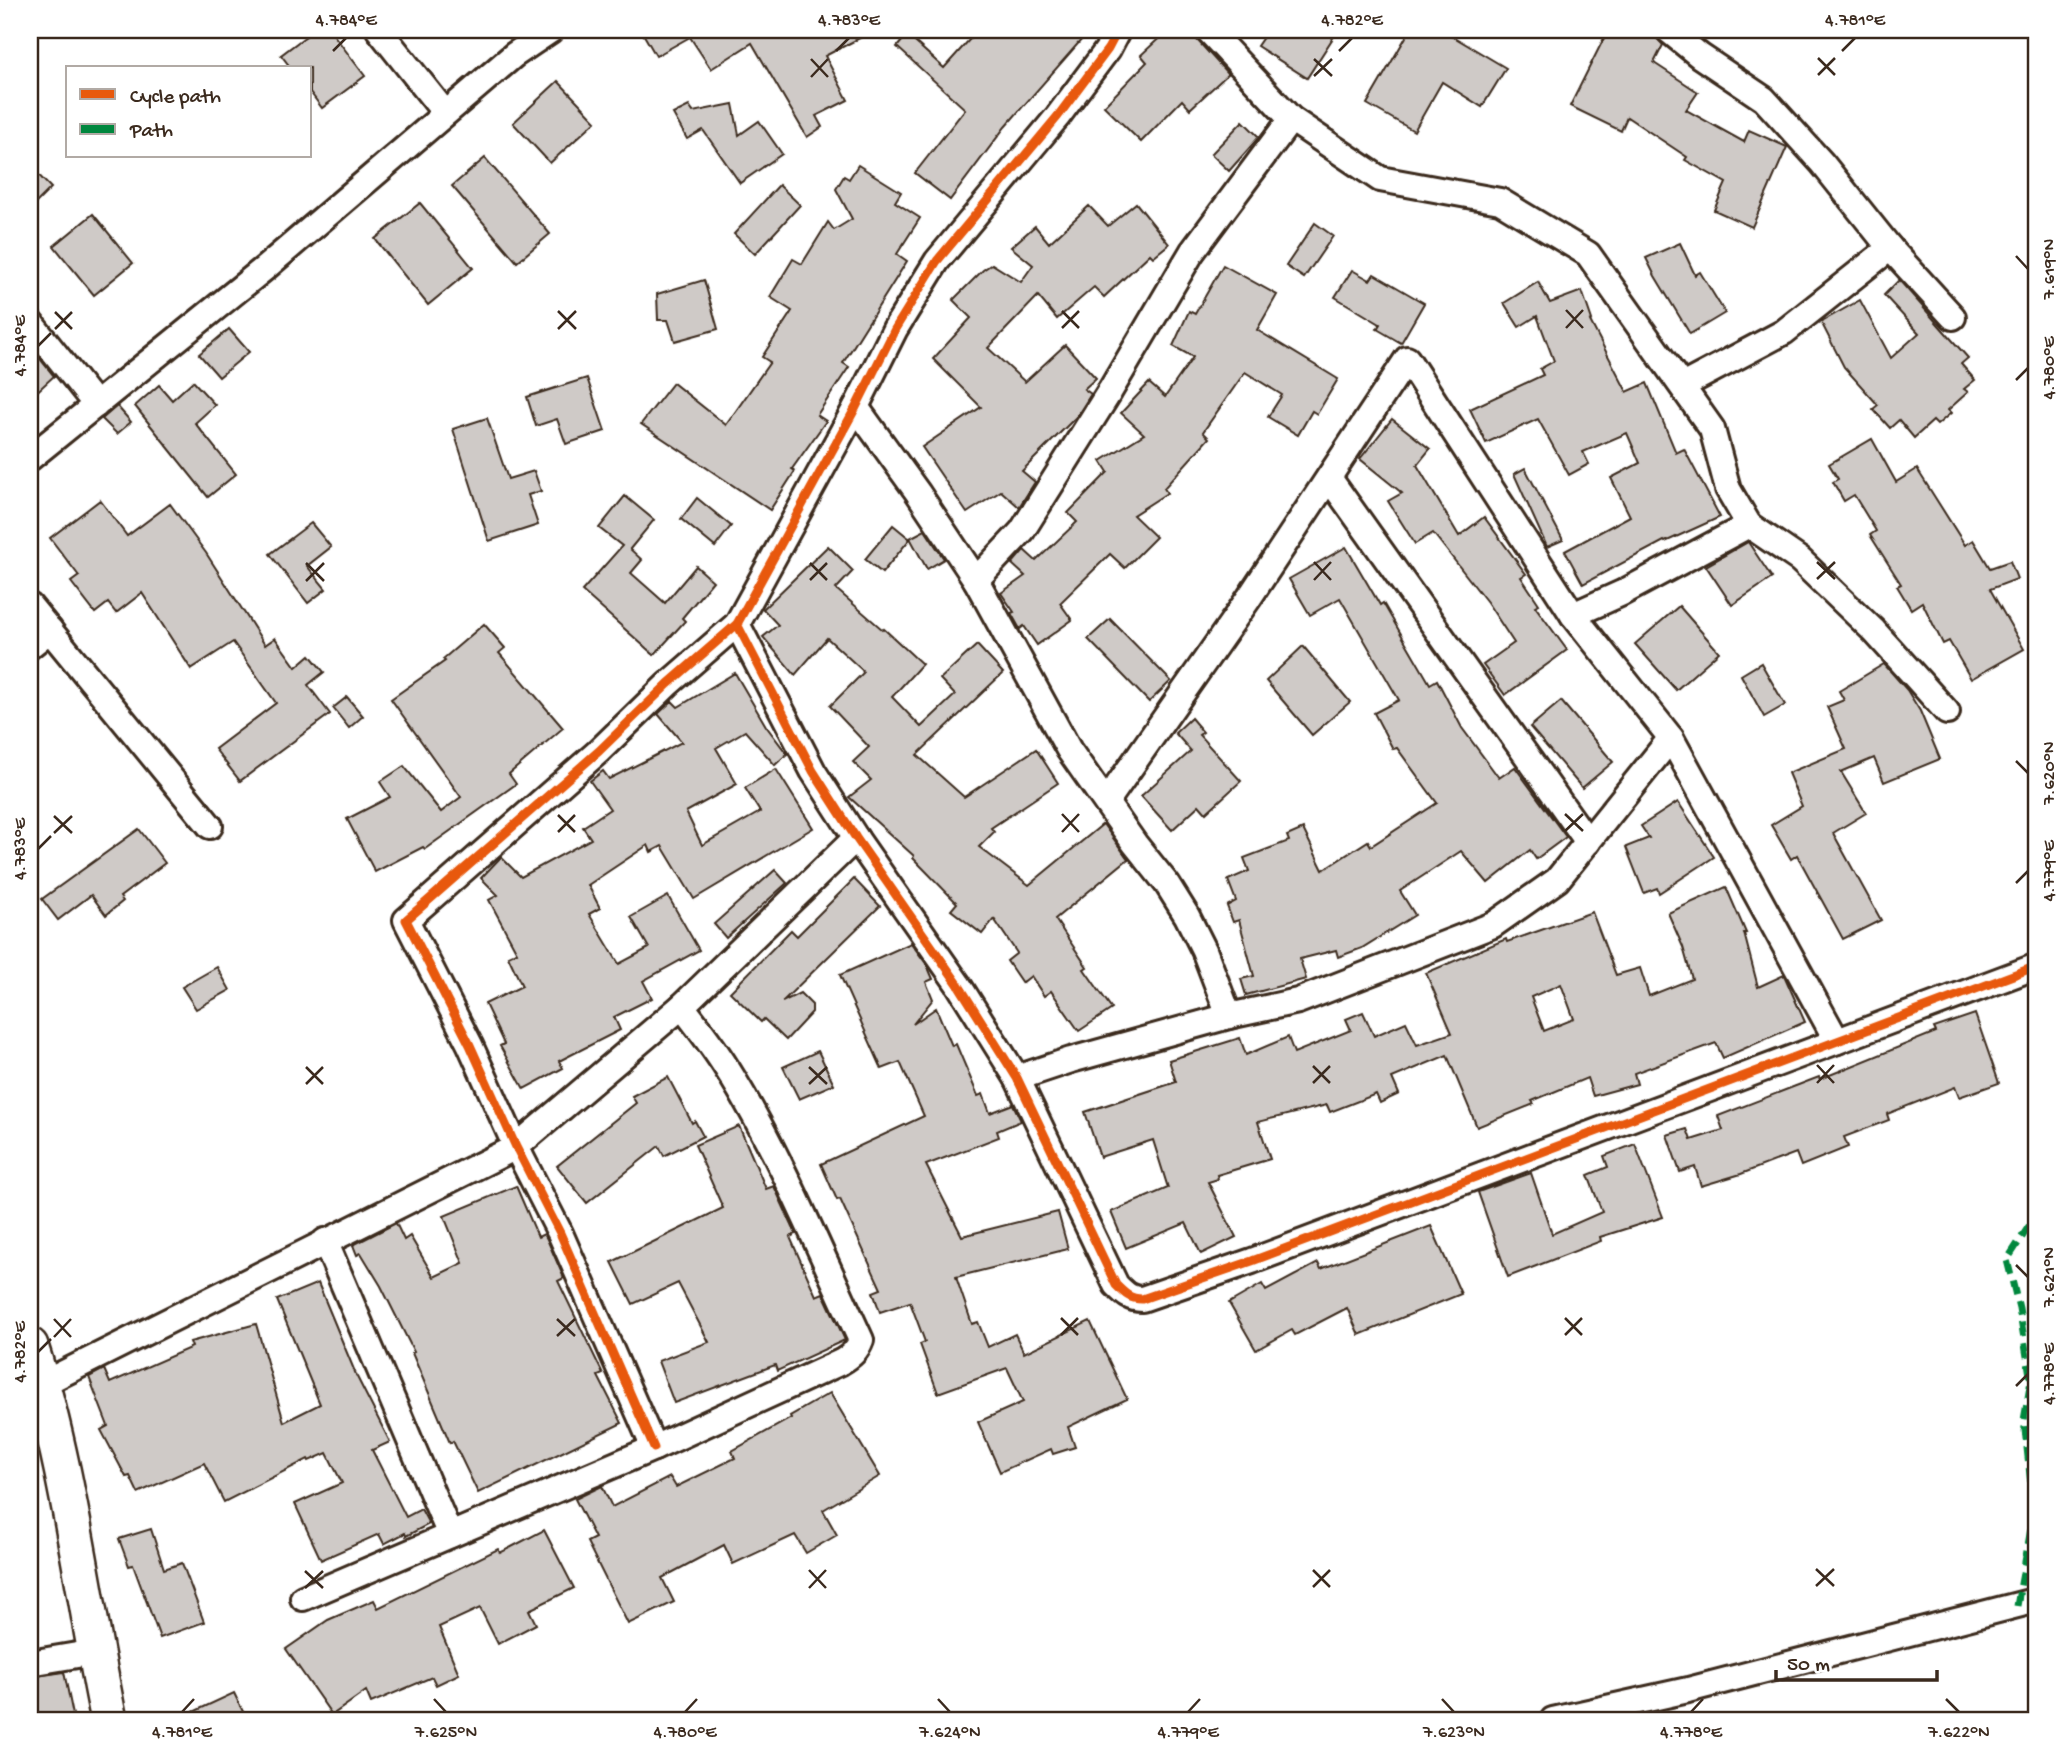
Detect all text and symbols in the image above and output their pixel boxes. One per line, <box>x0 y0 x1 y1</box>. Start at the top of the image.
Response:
text: 4.784°E <box>315 11 377 32</box>
text: 4.783°E <box>818 11 881 32</box>
text: 4.782°E <box>1321 11 1384 32</box>
text: 4.781°E <box>1825 11 1886 32</box>
legend <box>66 66 312 158</box>
text: Cycle path <box>130 86 221 111</box>
text: Path <box>129 120 173 145</box>
text: 7.619°N <box>2040 239 2061 300</box>
text: 4.784°E <box>11 315 32 377</box>
text: 4.780°E <box>2040 336 2061 399</box>
text: 7.620°N <box>2040 741 2061 806</box>
text: 4.783°E <box>11 817 32 880</box>
text: 4.779°E <box>2040 840 2061 902</box>
text: 7.621°N <box>2040 1247 2061 1308</box>
text: 4.782°E <box>11 1320 32 1383</box>
text: 4.778°E <box>2040 1342 2061 1405</box>
scale bar <box>1776 1638 1938 1682</box>
text: 50 m <box>1787 1654 1830 1679</box>
text: 4.781°E <box>152 1723 213 1744</box>
text: 7.625°N <box>414 1723 477 1744</box>
text: 4.780°E <box>654 1723 717 1744</box>
text: 7.624°N <box>918 1723 981 1744</box>
text: 4.779°E <box>1157 1723 1219 1744</box>
text: 7.623°N <box>1422 1723 1485 1744</box>
text: 4.778°E <box>1660 1723 1723 1744</box>
text: 7.622°N <box>1927 1723 1990 1744</box>

